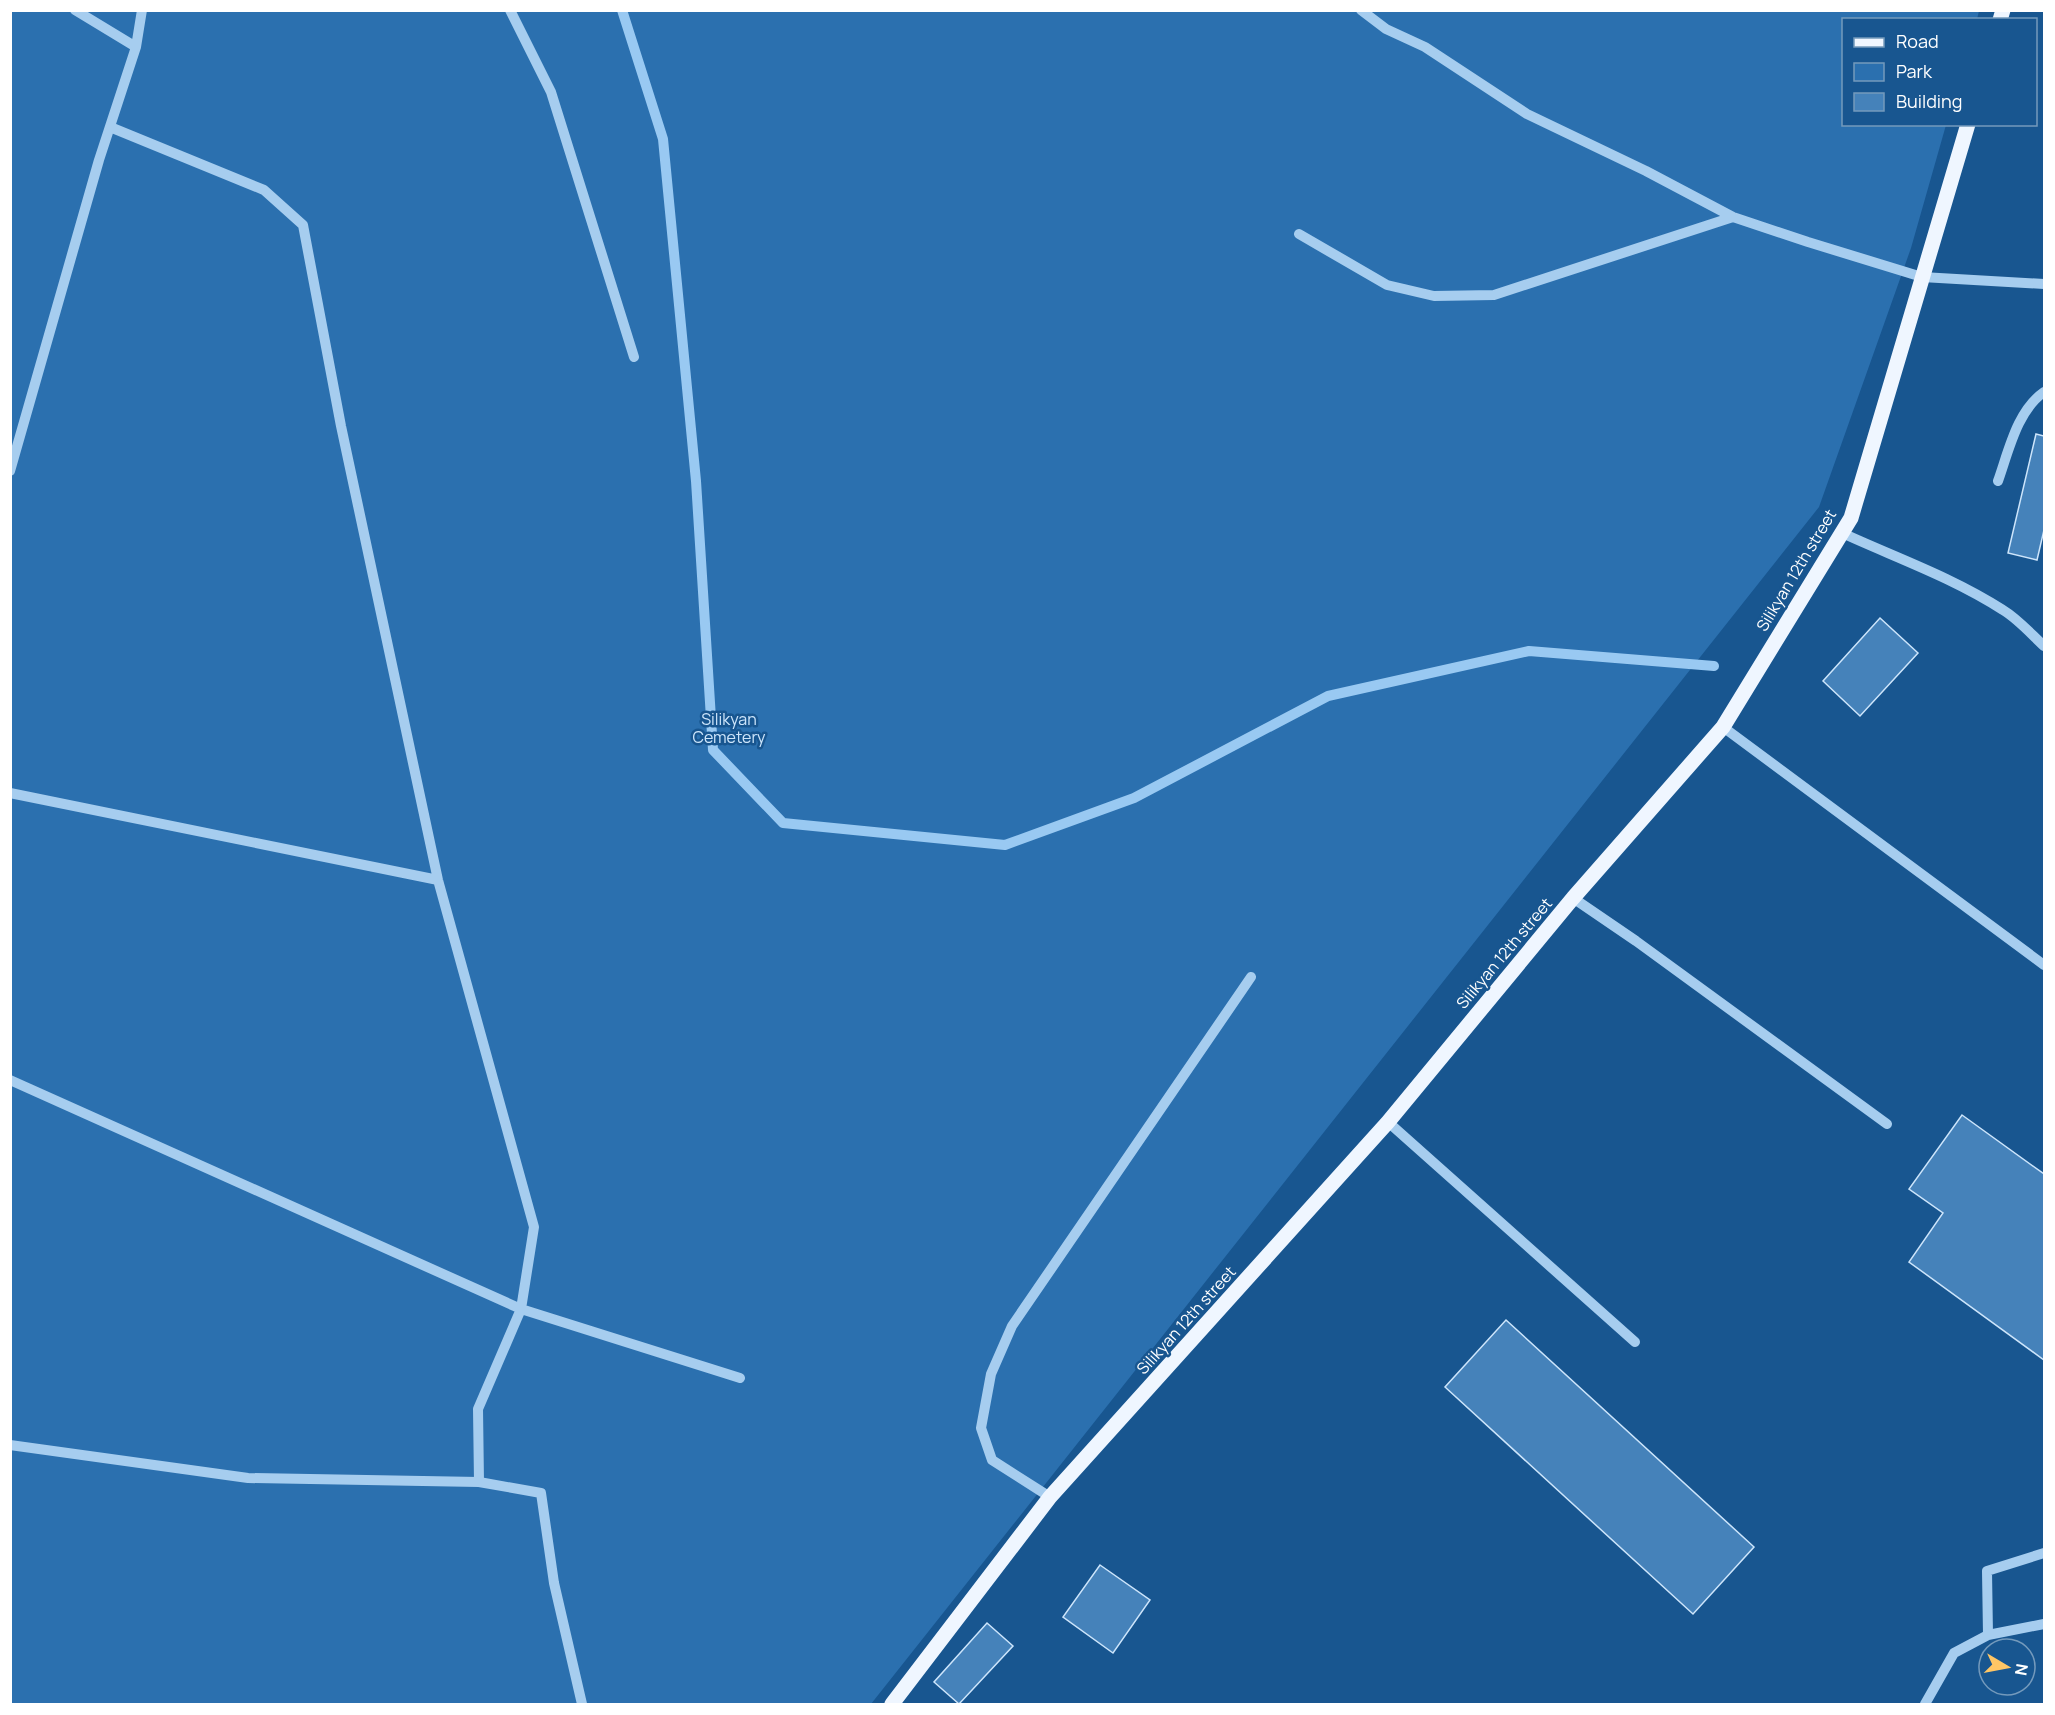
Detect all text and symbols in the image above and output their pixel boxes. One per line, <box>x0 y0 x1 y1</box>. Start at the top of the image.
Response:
legend <box>1842 18 2037 126</box>
text: Road <box>1896 29 1939 53</box>
text: Park <box>1896 59 1933 83</box>
text: Building <box>1896 89 1962 113</box>
street label: Silikyan 12th street <box>1751 505 1841 635</box>
park label: Silikyan Cemetery <box>693 708 766 748</box>
street label: Silikyan 12th street <box>1451 893 1557 1013</box>
street label: Silikyan 12th street <box>1131 1261 1241 1379</box>
north arrow <box>1977 1637 2037 1697</box>
text: N <box>2010 1662 2034 1677</box>

